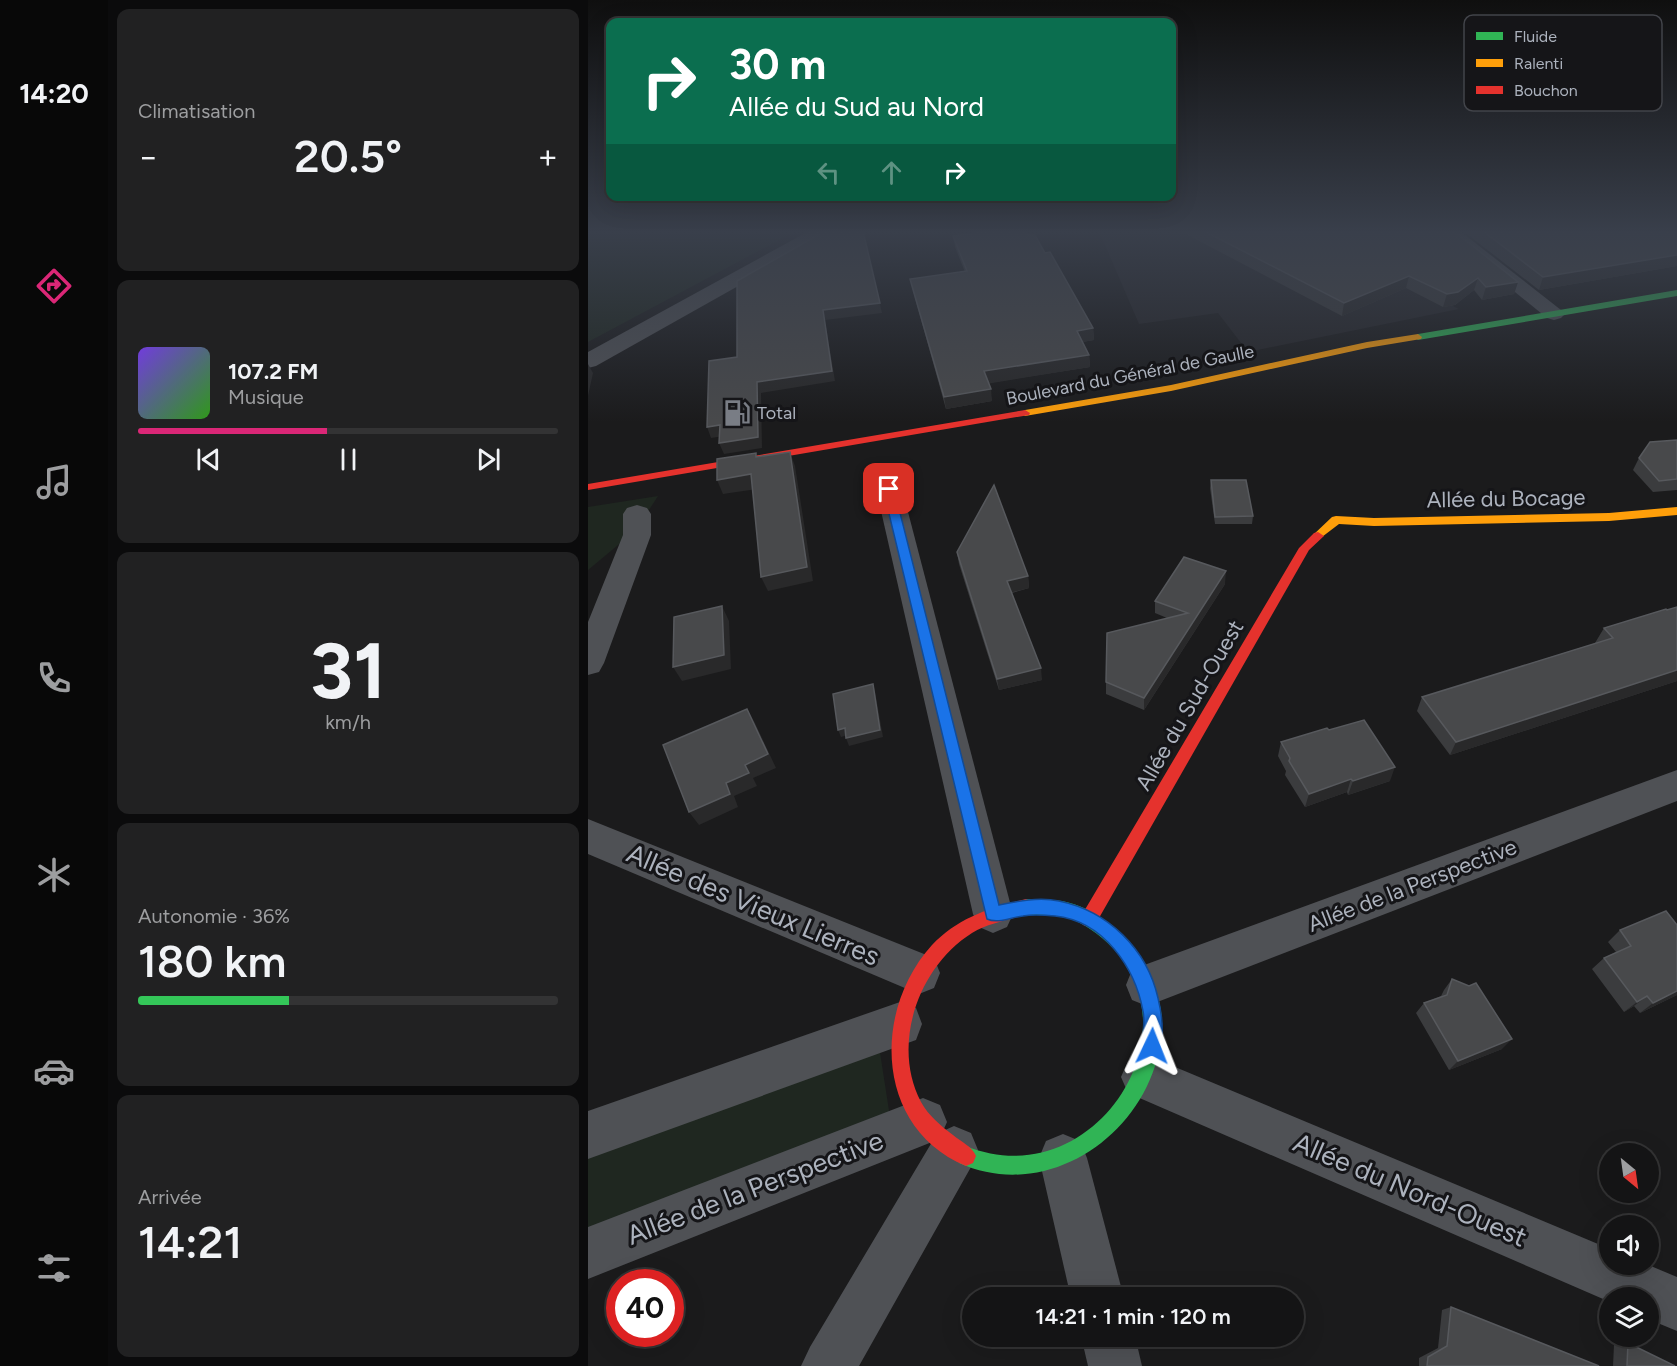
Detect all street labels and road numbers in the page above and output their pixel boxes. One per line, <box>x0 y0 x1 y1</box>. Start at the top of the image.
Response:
street label: Boulevard du Général de Gaulle <box>1004 340 1256 410</box>
street label: Allée du Bocage <box>1426 484 1586 513</box>
street label: Allée du Sud-Ouest <box>1130 615 1249 795</box>
street label: Allée de la Perspective <box>1304 833 1520 938</box>
street label: Allée des Vieux Lierres <box>622 836 884 973</box>
street label: Allée de la Perspective <box>622 1123 888 1252</box>
street label: Allée du Nord-Ouest <box>1289 1125 1532 1254</box>

